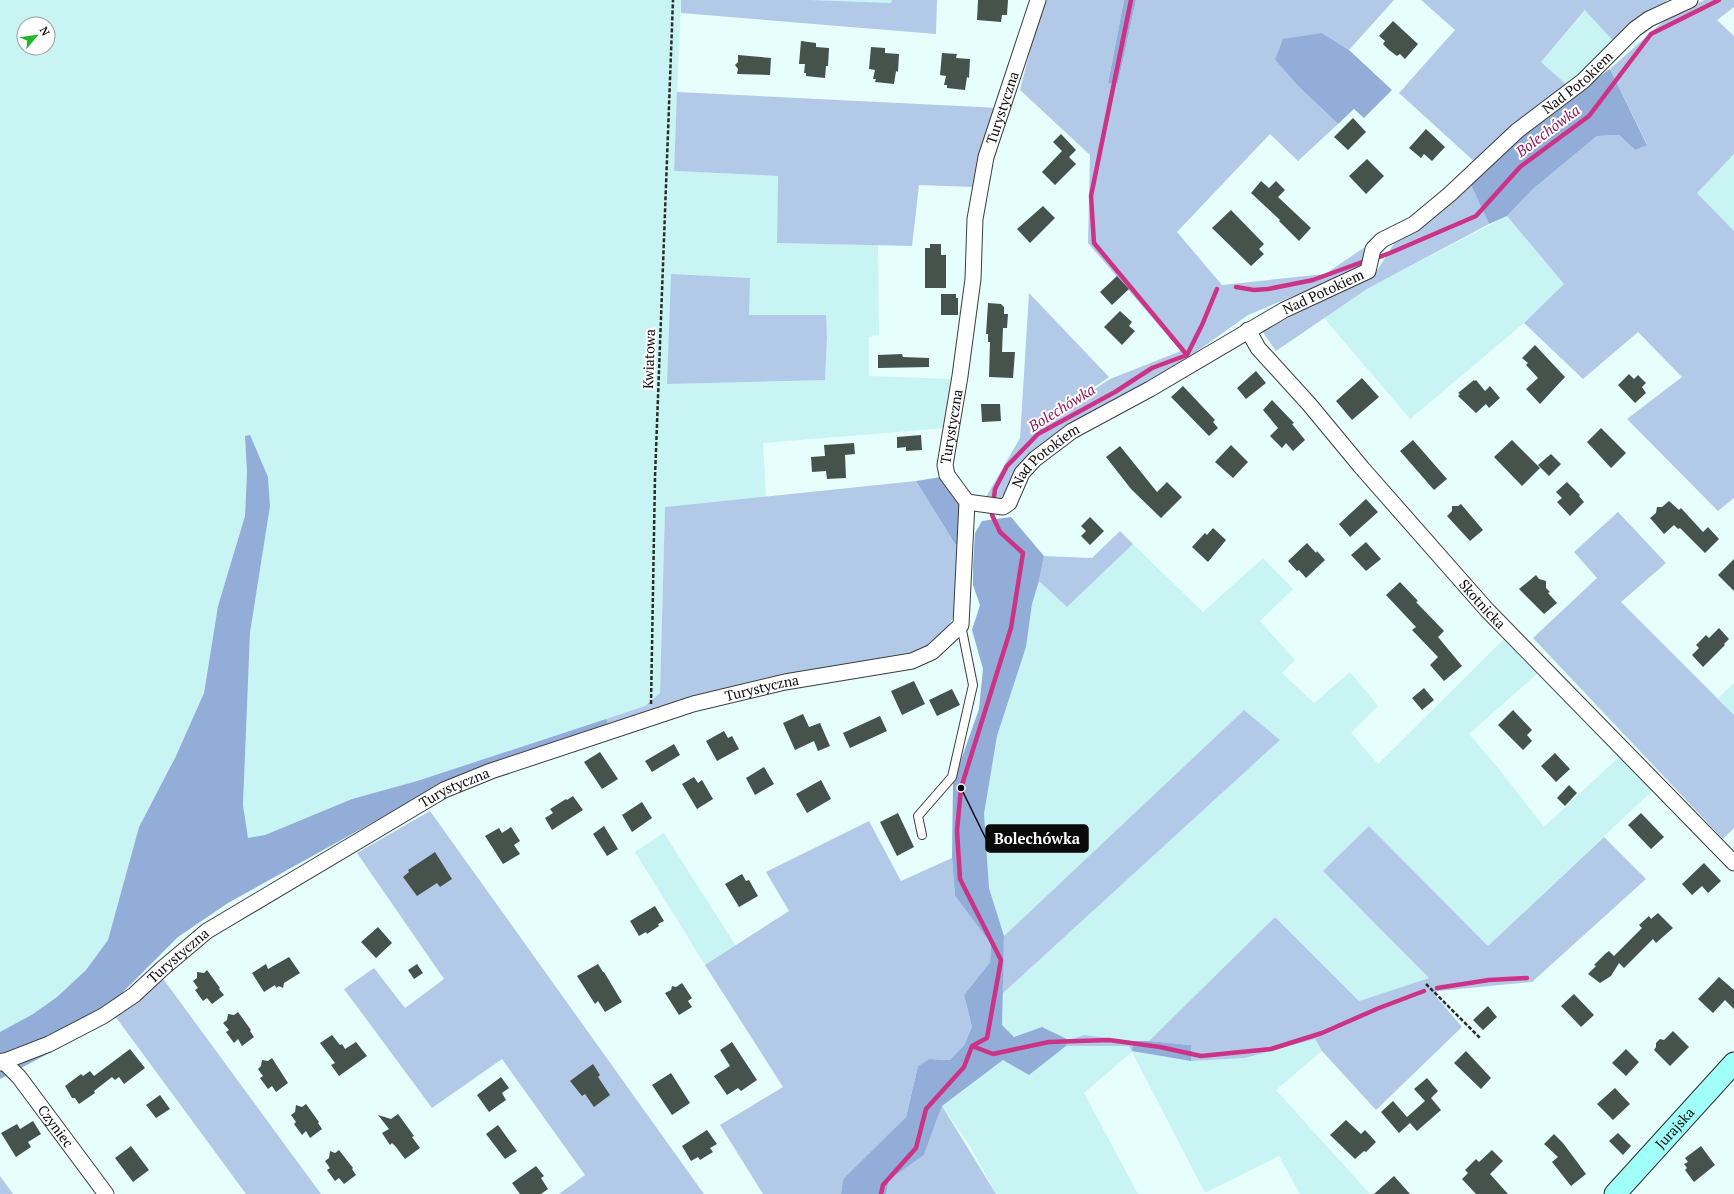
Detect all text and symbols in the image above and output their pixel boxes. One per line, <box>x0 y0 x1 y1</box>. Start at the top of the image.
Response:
north arrow <box>16 16 56 56</box>
text: N <box>37 24 53 39</box>
street label: Nad Potokiem <box>1538 47 1617 118</box>
street label: Turystyczna <box>981 69 1023 147</box>
water label: Bolechówka <box>1511 100 1583 161</box>
street label: Nad Potokiem <box>1279 264 1367 318</box>
street label: Kwiatowa <box>638 329 659 389</box>
water label: Bolechówka <box>1023 379 1099 436</box>
street label: Turystyczna <box>935 388 967 465</box>
street label: Nad Potokiem <box>1007 419 1082 490</box>
street label: Skotnicka <box>1455 575 1510 633</box>
street label: Turystyczna <box>723 670 800 705</box>
street label: Turystyczna <box>415 763 492 812</box>
callout: Bolechówka <box>986 825 1088 852</box>
text: Bolechówka <box>994 828 1081 848</box>
street label: Turystyczna <box>143 923 213 987</box>
street label: Czyniec <box>34 1101 78 1151</box>
street label: Jurajska <box>1651 1103 1698 1153</box>

